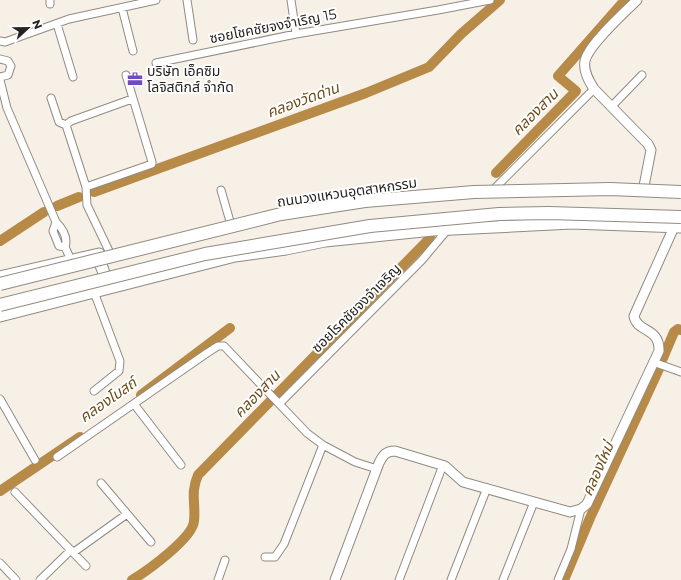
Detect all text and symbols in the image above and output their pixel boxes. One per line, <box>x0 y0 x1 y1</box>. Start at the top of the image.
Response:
street label: ซอยโชคชัยจงจำเริญ 15 <box>208 5 338 47</box>
north arrow <box>8 8 48 48</box>
text: N <box>29 18 45 31</box>
place label: บริษัท เอ็คซิม โลจิสติกส์ จำกัด <box>147 62 234 96</box>
office icon: บริษัท เอ็คซิม โลจิสติกส์ จำกัด <box>126 70 144 88</box>
water label: คลองวัดด่าน <box>264 77 342 121</box>
water label: คลองสาน <box>507 84 563 139</box>
street label: ถนนวงแหวนอุตสาหกรรม <box>276 173 418 211</box>
street label: ซอยโรคชัยจงจำเจริญ <box>308 260 404 356</box>
water label: คลองสาน <box>230 366 284 421</box>
water label: คลองโบสถ์ <box>75 371 142 426</box>
water label: คลองใหม่ <box>577 437 619 499</box>

